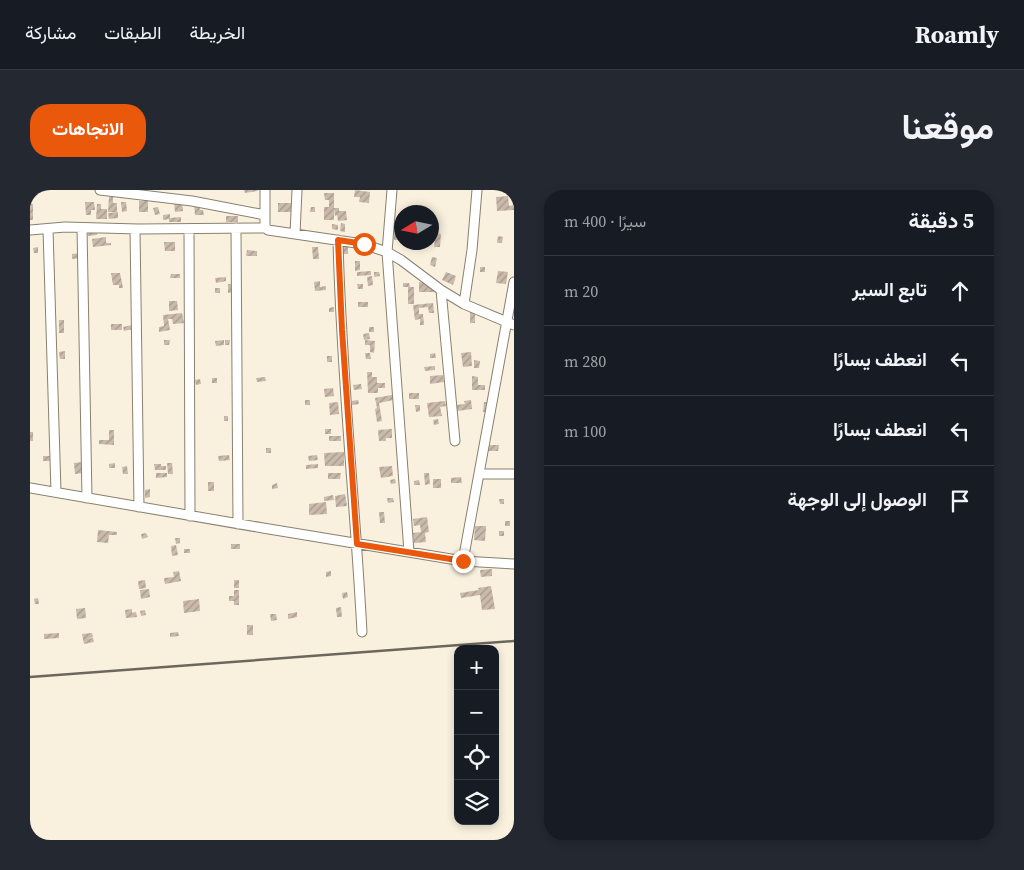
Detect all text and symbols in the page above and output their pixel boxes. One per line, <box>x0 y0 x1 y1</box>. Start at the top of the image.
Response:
text: Roamly <box>915 18 999 51</box>
text: مشاركة <box>25 20 76 45</box>
text: الطبقات <box>104 20 161 45</box>
text: الخريطة <box>189 20 245 45</box>
text: موقعنا <box>901 103 994 151</box>
button: الاتجاهات <box>30 104 146 157</box>
north arrow <box>394 205 439 250</box>
text: 5 دقيقة <box>909 206 974 235</box>
text: سيرًا · 400 m <box>564 210 646 232</box>
route start <box>353 233 376 256</box>
text: تابع السير <box>852 276 927 302</box>
icon: ahead <box>946 277 974 305</box>
text: 20 m <box>564 280 598 302</box>
text: انعطف يسارًا <box>833 346 927 372</box>
icon: left <box>946 347 974 375</box>
text: 280 m <box>564 350 606 372</box>
text: انعطف يسارًا <box>833 416 927 442</box>
icon: left <box>946 417 974 445</box>
text: 100 m <box>564 420 606 442</box>
text: الوصول إلى الوجهة <box>788 486 927 512</box>
icon: arrive <box>946 487 974 515</box>
route end <box>452 550 475 573</box>
map controls <box>454 645 499 825</box>
button: + <box>454 645 499 690</box>
button: − <box>454 690 499 735</box>
button: locate <box>454 735 499 780</box>
button: layers <box>454 780 499 825</box>

